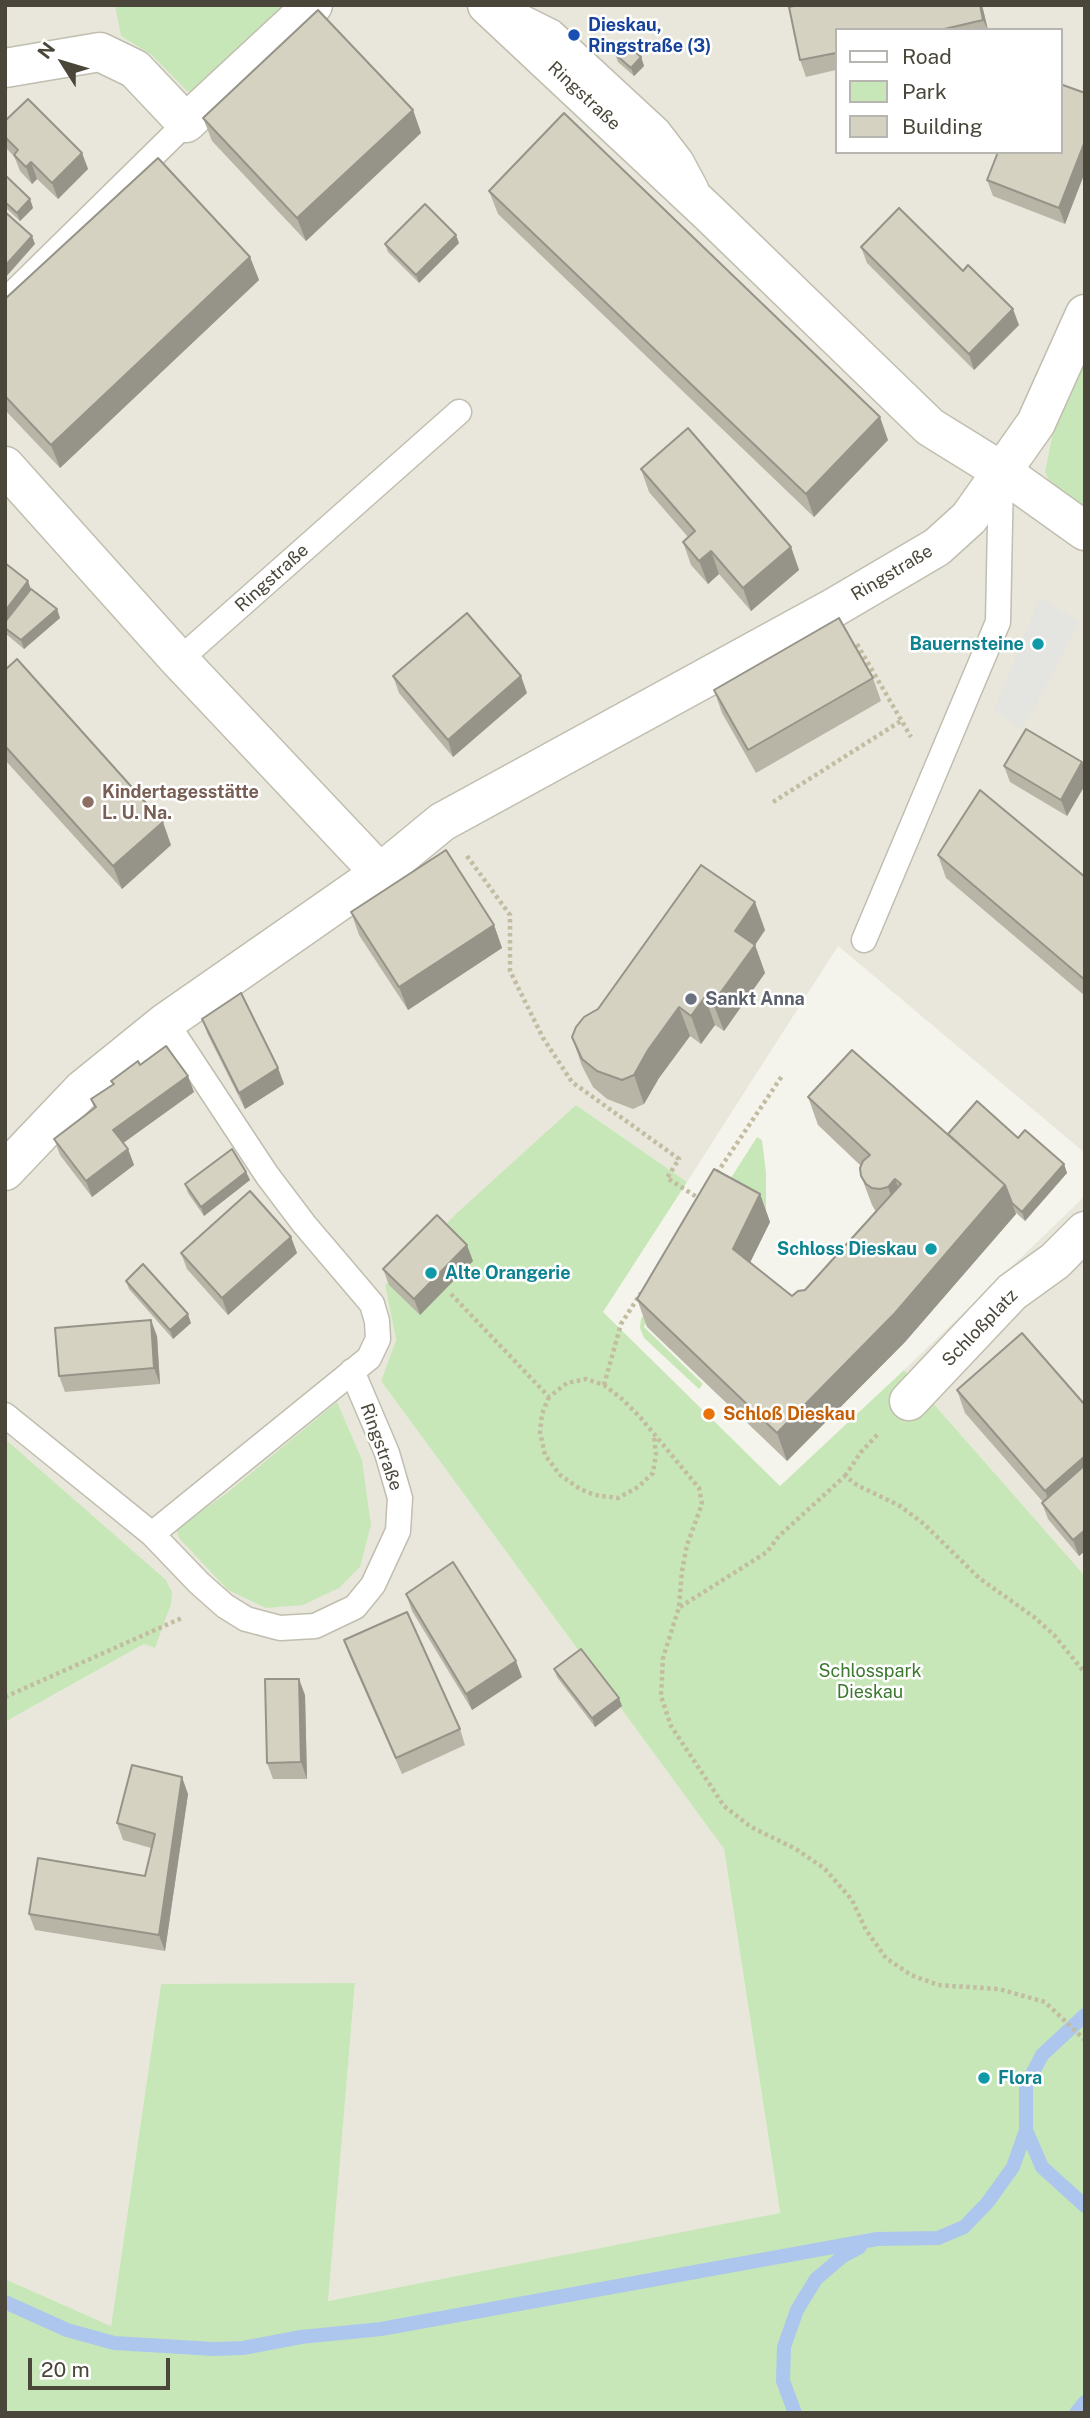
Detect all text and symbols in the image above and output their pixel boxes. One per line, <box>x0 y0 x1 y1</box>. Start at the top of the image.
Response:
place label: Dieskau, Ringstraße (3) <box>588 14 711 56</box>
marker: Dieskau, Ringstraße (3) <box>566 27 582 43</box>
north arrow <box>28 28 98 98</box>
legend <box>834 28 1062 154</box>
text: N <box>33 38 59 63</box>
text: Road <box>902 44 952 69</box>
street label: Ringstraße <box>543 57 625 135</box>
text: Park <box>902 79 947 104</box>
text: Building <box>902 114 983 139</box>
street label: Ringstraße <box>231 539 313 617</box>
street label: Ringstraße <box>847 540 937 606</box>
place label: Bauernsteine <box>909 633 1024 655</box>
marker: Bauernsteine <box>1030 636 1046 652</box>
place label: Kindertagesstätte L. U. Na. <box>102 781 259 824</box>
marker: Kindertagesstätte L. U. Na. <box>80 794 96 810</box>
place label: Sankt Anna <box>705 988 805 1010</box>
marker: Sankt Anna <box>683 991 699 1007</box>
place label: Schloss Dieskau <box>777 1238 917 1260</box>
marker: Schloss Dieskau <box>923 1241 939 1257</box>
place label: Alte Orangerie <box>445 1262 571 1284</box>
marker: Alte Orangerie <box>423 1265 439 1281</box>
street label: Schloßplatz <box>938 1285 1022 1371</box>
street label: Ringstraße <box>355 1400 407 1494</box>
place label: Schloß Dieskau <box>723 1403 856 1425</box>
marker: Schloß Dieskau <box>701 1406 717 1422</box>
park label: Schlosspark Dieskau <box>818 1660 922 1702</box>
place label: Flora <box>998 2067 1042 2089</box>
marker: Flora <box>976 2070 992 2086</box>
scale bar <box>32 2344 173 2388</box>
text: 20 m <box>41 2357 90 2382</box>

